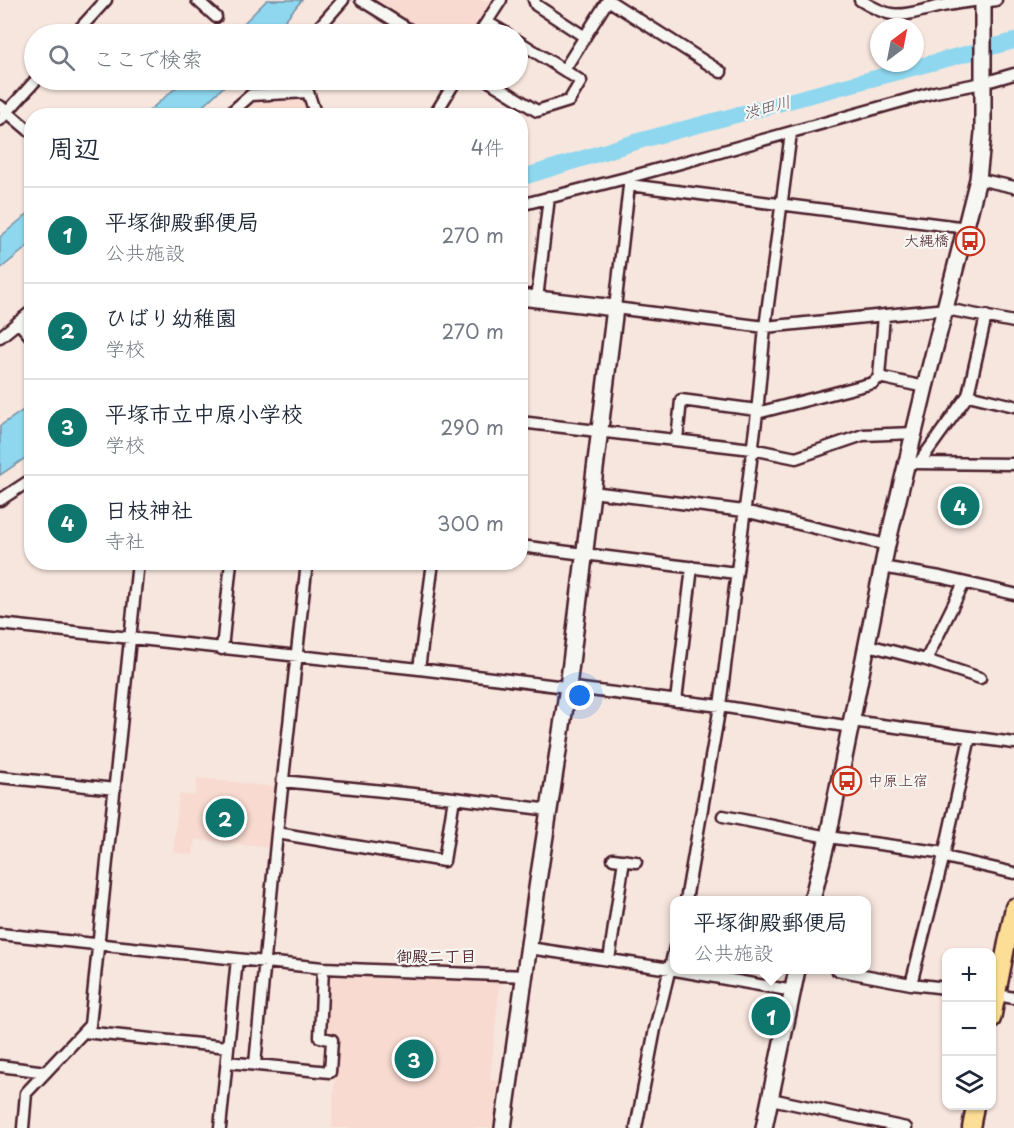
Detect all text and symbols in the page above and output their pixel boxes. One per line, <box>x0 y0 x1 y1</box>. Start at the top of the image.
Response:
north arrow <box>870 18 924 72</box>
search box <box>24 24 528 90</box>
icon: search <box>45 41 78 74</box>
text: ここで検索 <box>93 41 203 74</box>
water label: 渋田川 <box>740 88 793 124</box>
text: 周辺 <box>48 128 100 167</box>
text: 4件 <box>471 132 504 162</box>
text: 平塚御殿郵便局 <box>105 204 259 237</box>
text: 1 <box>63 220 72 250</box>
text: 270 m <box>441 220 504 250</box>
bus stop icon: 大縄橋 <box>954 225 986 257</box>
place label: 大縄橋 <box>904 228 949 251</box>
text: 公共施設 <box>105 237 185 267</box>
text: ひばり幼稚園 <box>105 300 237 333</box>
text: 2 <box>60 316 75 346</box>
text: 270 m <box>441 316 504 346</box>
text: 学校 <box>105 333 145 363</box>
text: 平塚市立中原小学校 <box>105 396 303 429</box>
text: 3 <box>61 412 74 442</box>
text: 290 m <box>440 412 504 442</box>
text: 学校 <box>105 429 145 459</box>
pin: 4 <box>940 484 980 528</box>
text: 日枝神社 <box>105 492 193 525</box>
text: 4 <box>61 508 74 538</box>
text: 300 m <box>437 508 504 538</box>
text: 寺社 <box>105 525 145 555</box>
your location <box>565 681 594 710</box>
bus stop icon: 中原上宿 <box>831 765 863 797</box>
place label: 中原上宿 <box>868 768 928 791</box>
pin: 2 <box>206 796 244 840</box>
popup <box>670 896 871 974</box>
text: 平塚御殿郵便局 <box>693 904 848 937</box>
text: 公共施設 <box>693 937 773 967</box>
district label: 御殿二丁目 <box>396 943 476 967</box>
map controls <box>942 948 996 1110</box>
button: + <box>942 948 996 1002</box>
pin: 1 <box>752 994 790 1038</box>
button: − <box>942 1002 996 1056</box>
pin: 3 <box>394 1036 434 1082</box>
button: layers <box>942 1056 996 1110</box>

